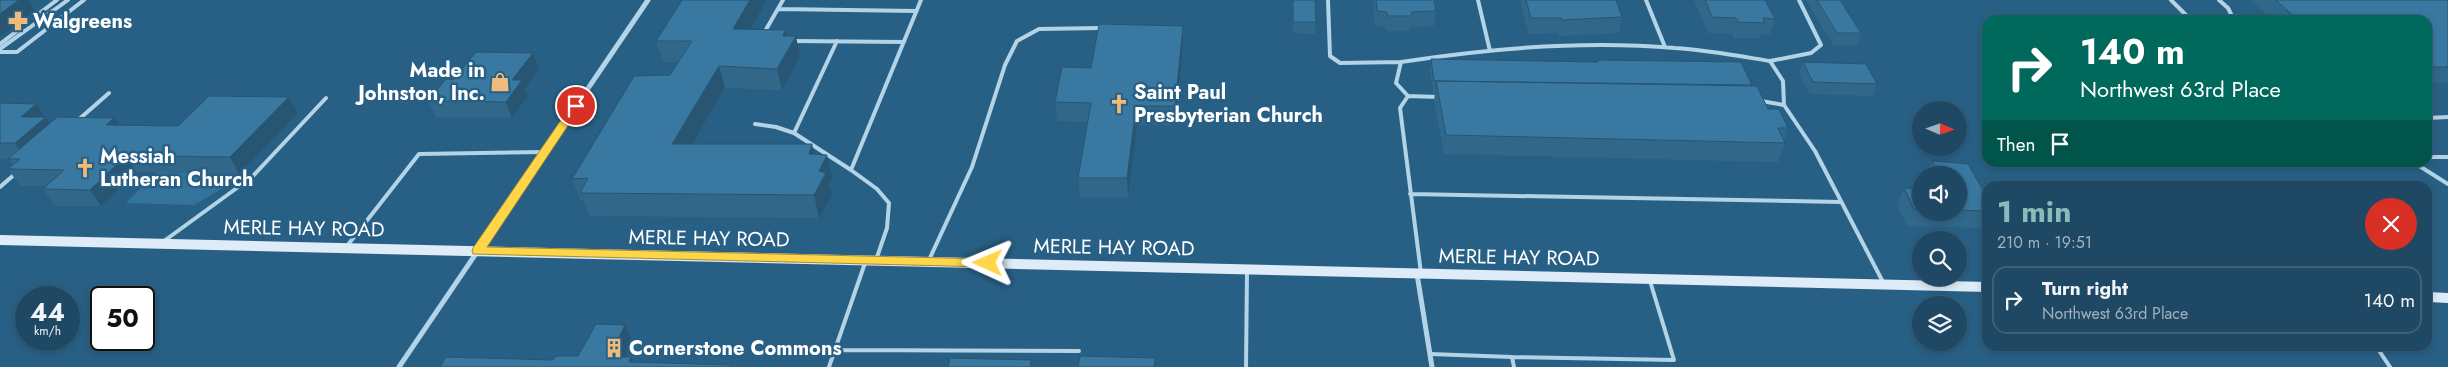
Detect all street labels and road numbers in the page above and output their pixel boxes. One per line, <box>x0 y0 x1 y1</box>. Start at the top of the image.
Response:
street label: MERLE HAY ROAD <box>223 213 385 244</box>
street label: MERLE HAY ROAD <box>628 223 790 254</box>
street label: MERLE HAY ROAD <box>1033 232 1195 263</box>
street label: MERLE HAY ROAD <box>1438 242 1600 273</box>

